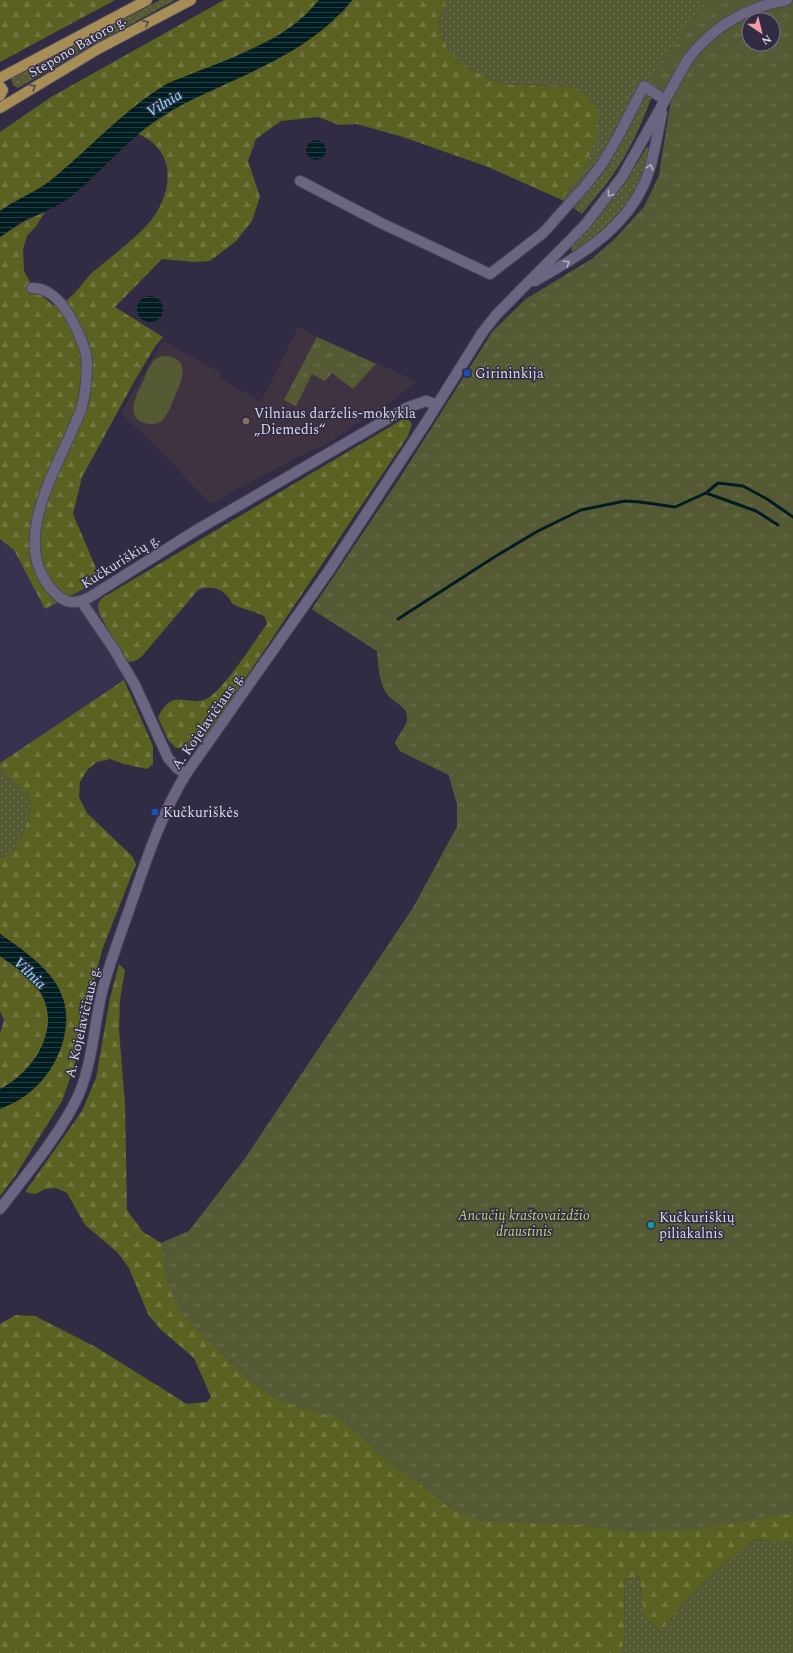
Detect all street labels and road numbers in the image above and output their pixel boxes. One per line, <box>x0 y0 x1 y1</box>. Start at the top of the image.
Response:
street label: Stepono Batoro g. <box>24 10 130 83</box>
street label: Kučkuriškių g. <box>77 529 164 594</box>
street label: A. Kojelavičiaus g. <box>166 669 249 774</box>
street label: A. Kojelavičiaus g. <box>59 964 106 1080</box>

